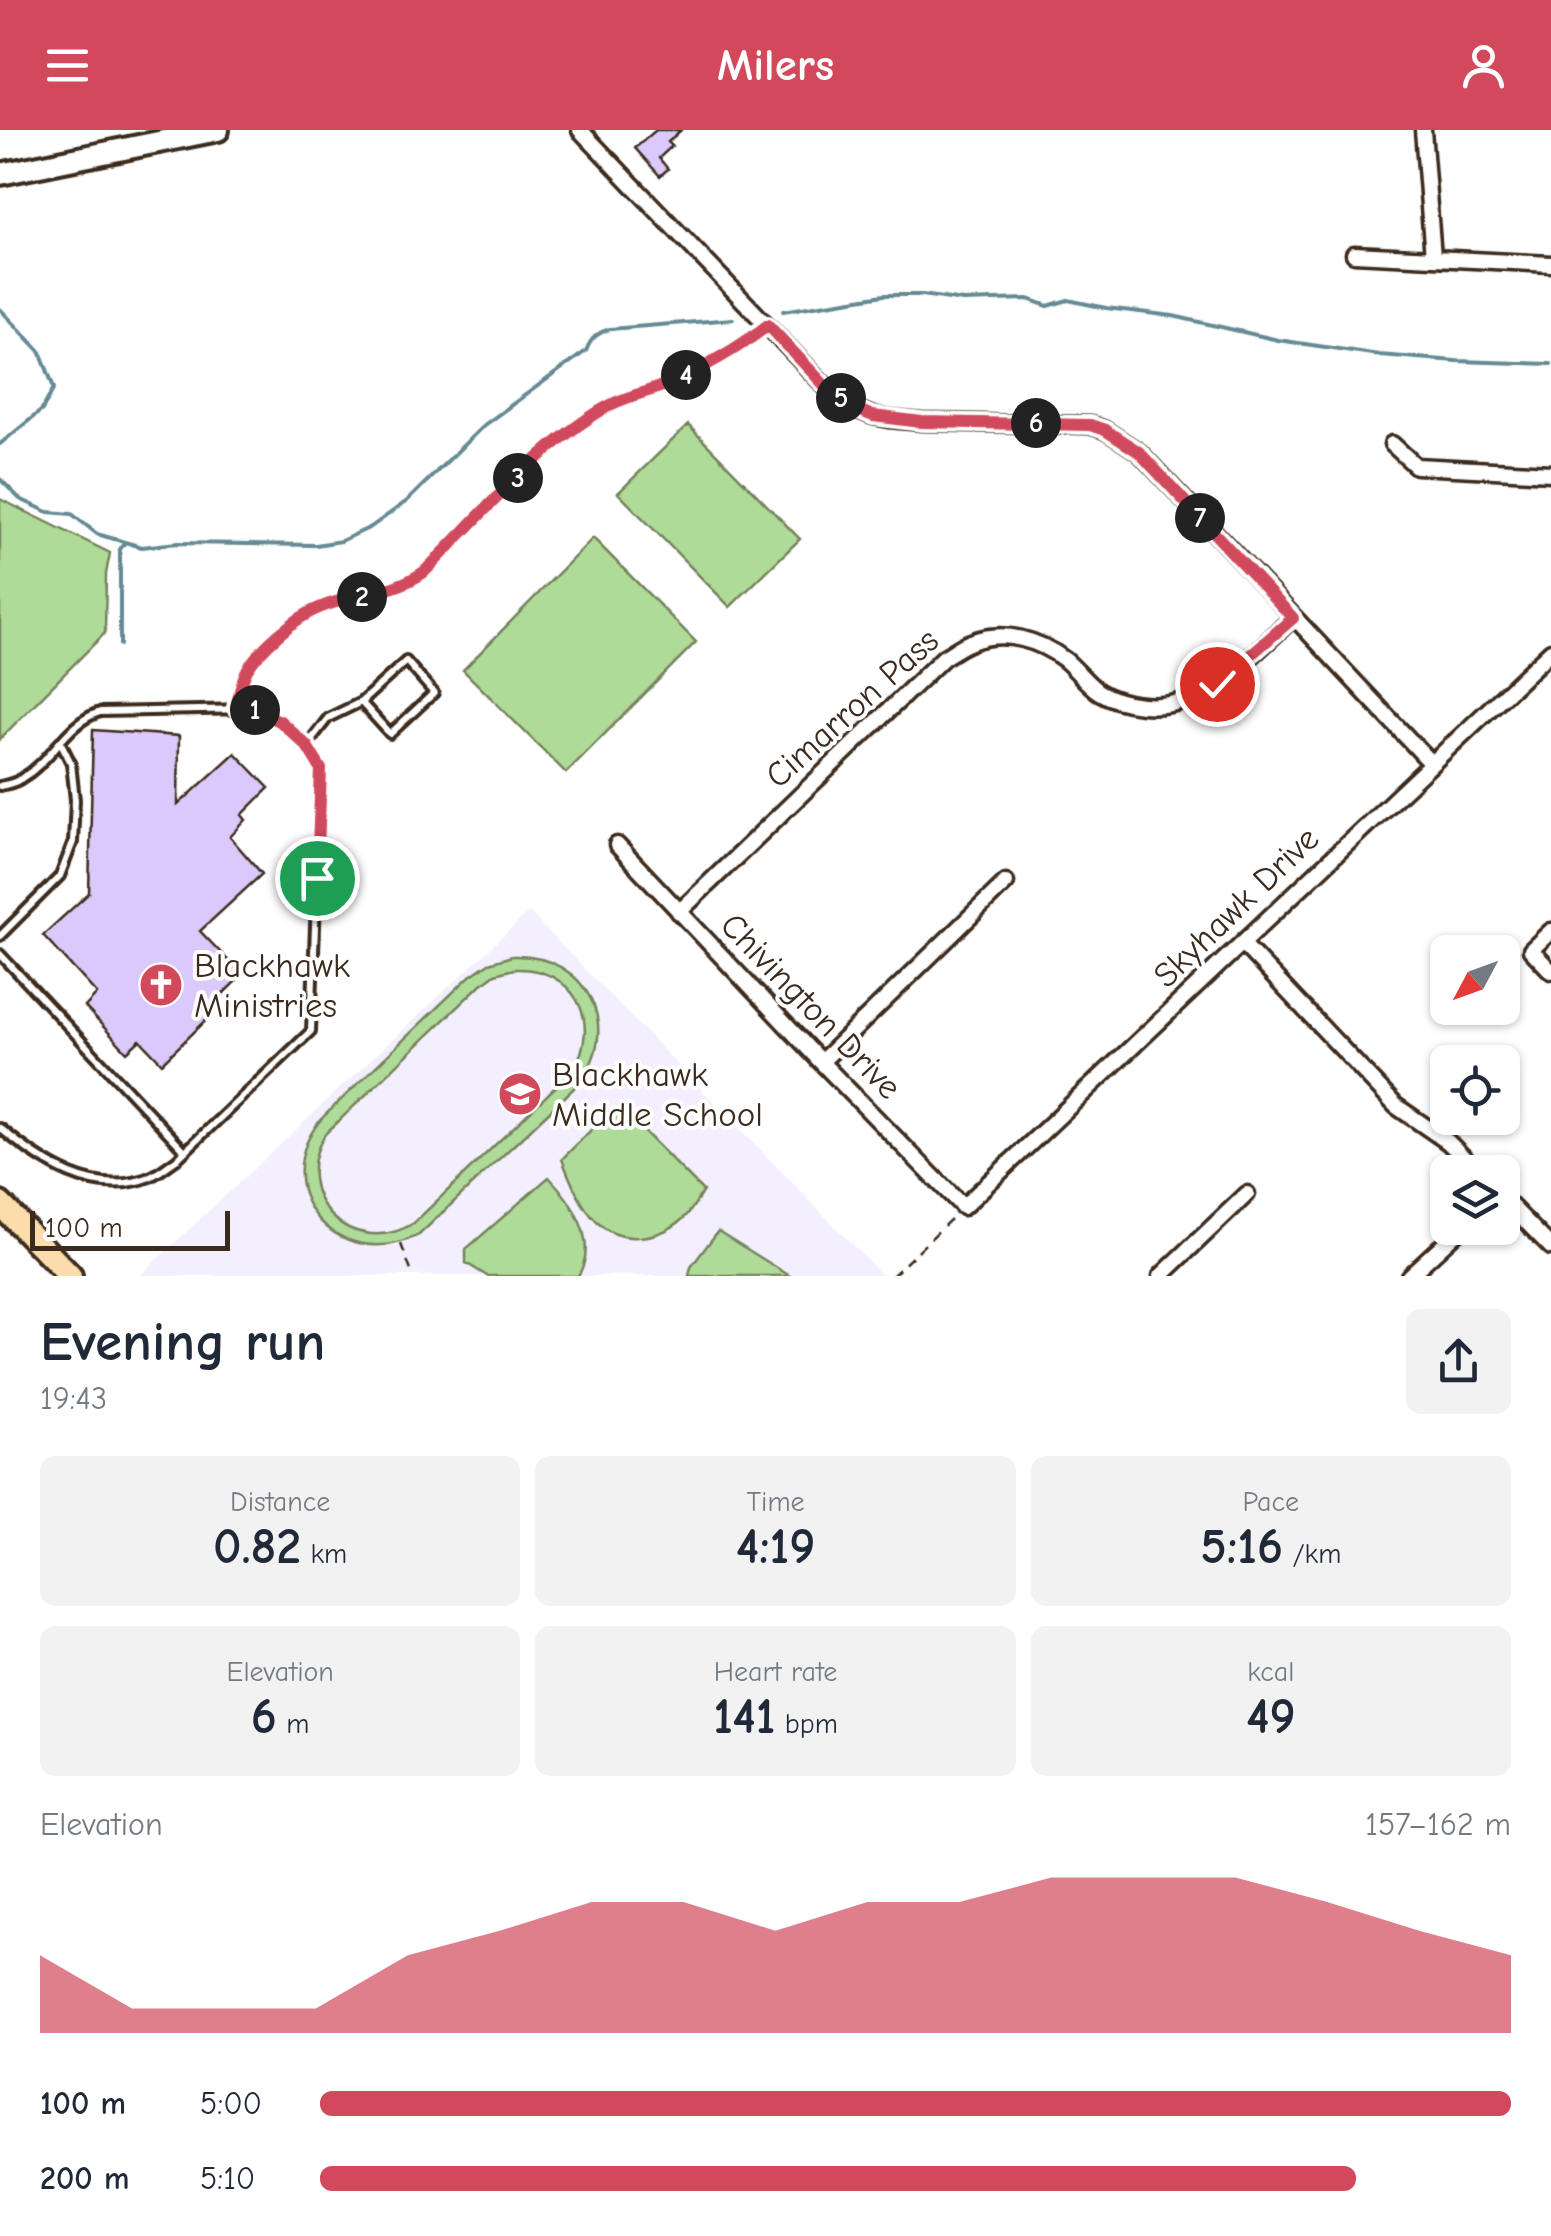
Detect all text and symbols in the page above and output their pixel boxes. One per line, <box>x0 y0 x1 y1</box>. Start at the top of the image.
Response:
icon: menu <box>40 38 95 93</box>
icon: person <box>1456 38 1511 93</box>
text: Milers <box>717 39 834 91</box>
pin: 4 <box>661 350 711 400</box>
text: 4 <box>679 359 693 391</box>
pin: 5 <box>816 373 866 423</box>
text: 5 <box>834 382 848 414</box>
pin: 6 <box>1011 398 1061 448</box>
text: 6 <box>1029 407 1043 439</box>
pin: 3 <box>493 453 543 503</box>
text: 3 <box>511 462 525 494</box>
pin: 7 <box>1175 493 1225 543</box>
text: 7 <box>1194 502 1206 534</box>
pin: 2 <box>337 572 387 622</box>
text: 2 <box>355 581 369 613</box>
street label: Cimarron Pass <box>757 620 947 796</box>
pin <box>1175 642 1260 727</box>
icon: check <box>1190 657 1245 712</box>
pin: 1 <box>230 685 280 735</box>
text: 1 <box>249 694 261 726</box>
street label: Skyhawk Drive <box>1145 818 1327 996</box>
pin <box>275 836 360 921</box>
icon: arrive <box>290 851 345 906</box>
street label: Chivington Drive <box>712 905 910 1107</box>
north arrow <box>1430 935 1520 1025</box>
map controls <box>1430 935 1520 1245</box>
place label: Blackhawk Ministries <box>194 945 350 1026</box>
church icon: Blackhawk Ministries <box>138 962 184 1008</box>
button: locate <box>1430 1045 1520 1135</box>
place label: Blackhawk Middle School <box>552 1054 763 1135</box>
school or university icon: Blackhawk Middle School <box>497 1071 543 1117</box>
button: layers <box>1430 1155 1520 1245</box>
scale bar <box>30 1206 230 1250</box>
text: 100 m <box>45 1212 123 1244</box>
button: share <box>1406 1309 1511 1414</box>
text: Evening run <box>40 1310 325 1374</box>
text: 19:43 <box>40 1380 107 1417</box>
text: Distance <box>230 1486 330 1518</box>
text: Time <box>746 1486 805 1518</box>
text: Pace <box>1243 1486 1299 1518</box>
text: 0.82 <box>213 1518 301 1576</box>
text: 4:19 <box>736 1518 815 1576</box>
text: 5:16 <box>1200 1518 1283 1576</box>
text: km <box>301 1538 347 1570</box>
text: /km <box>1283 1538 1341 1570</box>
text: Elevation <box>227 1656 334 1688</box>
text: Heart rate <box>714 1656 837 1688</box>
text: kcal <box>1247 1656 1294 1688</box>
text: 6 <box>251 1688 277 1746</box>
text: 141 <box>713 1688 775 1746</box>
text: 49 <box>1246 1688 1296 1746</box>
text: m <box>277 1708 310 1740</box>
text: bpm <box>775 1708 838 1740</box>
text: Elevation <box>40 1806 163 1843</box>
text: 157–162 m <box>1365 1806 1511 1843</box>
text: 100 m <box>40 2085 126 2122</box>
text: 5:00 <box>200 2085 262 2122</box>
text: 200 m <box>40 2160 129 2197</box>
text: 5:10 <box>200 2160 255 2197</box>

